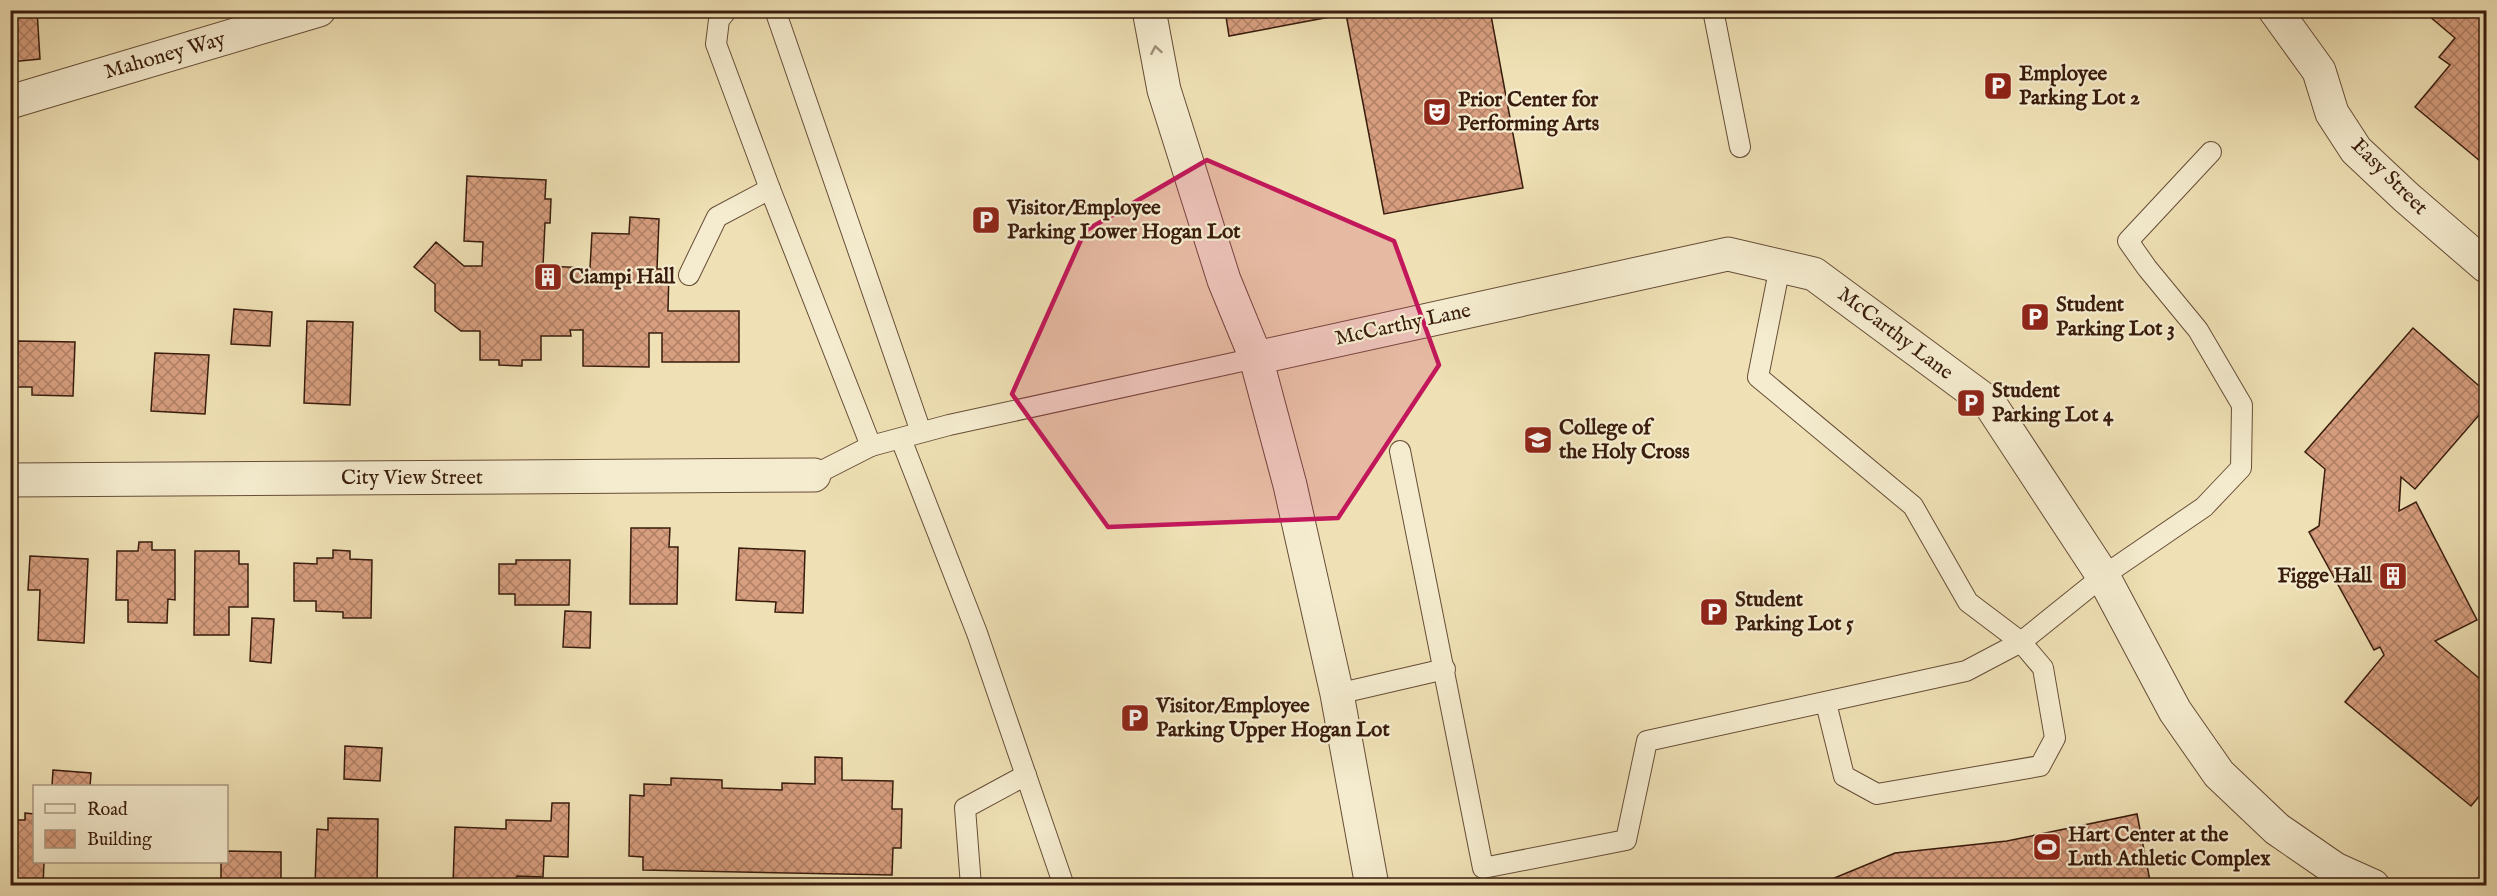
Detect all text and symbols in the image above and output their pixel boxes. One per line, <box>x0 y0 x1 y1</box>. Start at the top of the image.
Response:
street label: Mahoney Way <box>101 26 229 86</box>
one-way arrow <box>1150 46 1163 56</box>
place label: Employee Parking Lot 2 <box>2019 61 2140 112</box>
parking icon: Employee Parking Lot 2 <box>1982 70 2014 102</box>
place label: Prior Center for Performing Arts <box>1458 87 1599 138</box>
theatre icon: Prior Center for Performing Arts <box>1421 96 1453 128</box>
street label: Easy Street <box>2345 133 2433 221</box>
place label: Visitor/Employee Parking Lower Hogan Lot <box>1006 195 1241 246</box>
parking icon: Visitor/Employee Parking Lower Hogan Lot <box>970 204 1002 236</box>
building icon: Ciampi Hall <box>532 261 564 293</box>
place label: Ciampi Hall <box>569 264 676 291</box>
street label: McCarthy Lane <box>1832 282 1959 387</box>
place label: Student Parking Lot 3 <box>2056 292 2175 343</box>
street label: McCarthy Lane <box>1333 297 1474 353</box>
parking icon: Student Parking Lot 3 <box>2019 301 2051 333</box>
place label: Student Parking Lot 4 <box>1992 378 2114 429</box>
parking icon: Student Parking Lot 4 <box>1955 387 1987 419</box>
place label: College of the Holy Cross <box>1558 415 1690 466</box>
school or university icon: College of the Holy Cross <box>1522 424 1554 456</box>
street label: City View Street <box>341 465 483 492</box>
building icon: Figge Hall <box>2377 560 2409 592</box>
place label: Figge Hall <box>2277 563 2373 590</box>
place label: Student Parking Lot 5 <box>1735 587 1854 638</box>
parking icon: Student Parking Lot 5 <box>1698 596 1730 628</box>
place label: Visitor/Employee Parking Upper Hogan Lot <box>1155 693 1390 744</box>
parking icon: Visitor/Employee Parking Upper Hogan Lot <box>1119 702 1151 734</box>
legend <box>33 785 228 863</box>
text: Road <box>87 799 128 822</box>
place label: Hart Center at the Luth Athletic Complex <box>2068 822 2271 873</box>
text: Building <box>87 829 152 852</box>
sports icon: Hart Center at the Luth Athletic Complex <box>2031 831 2063 863</box>

